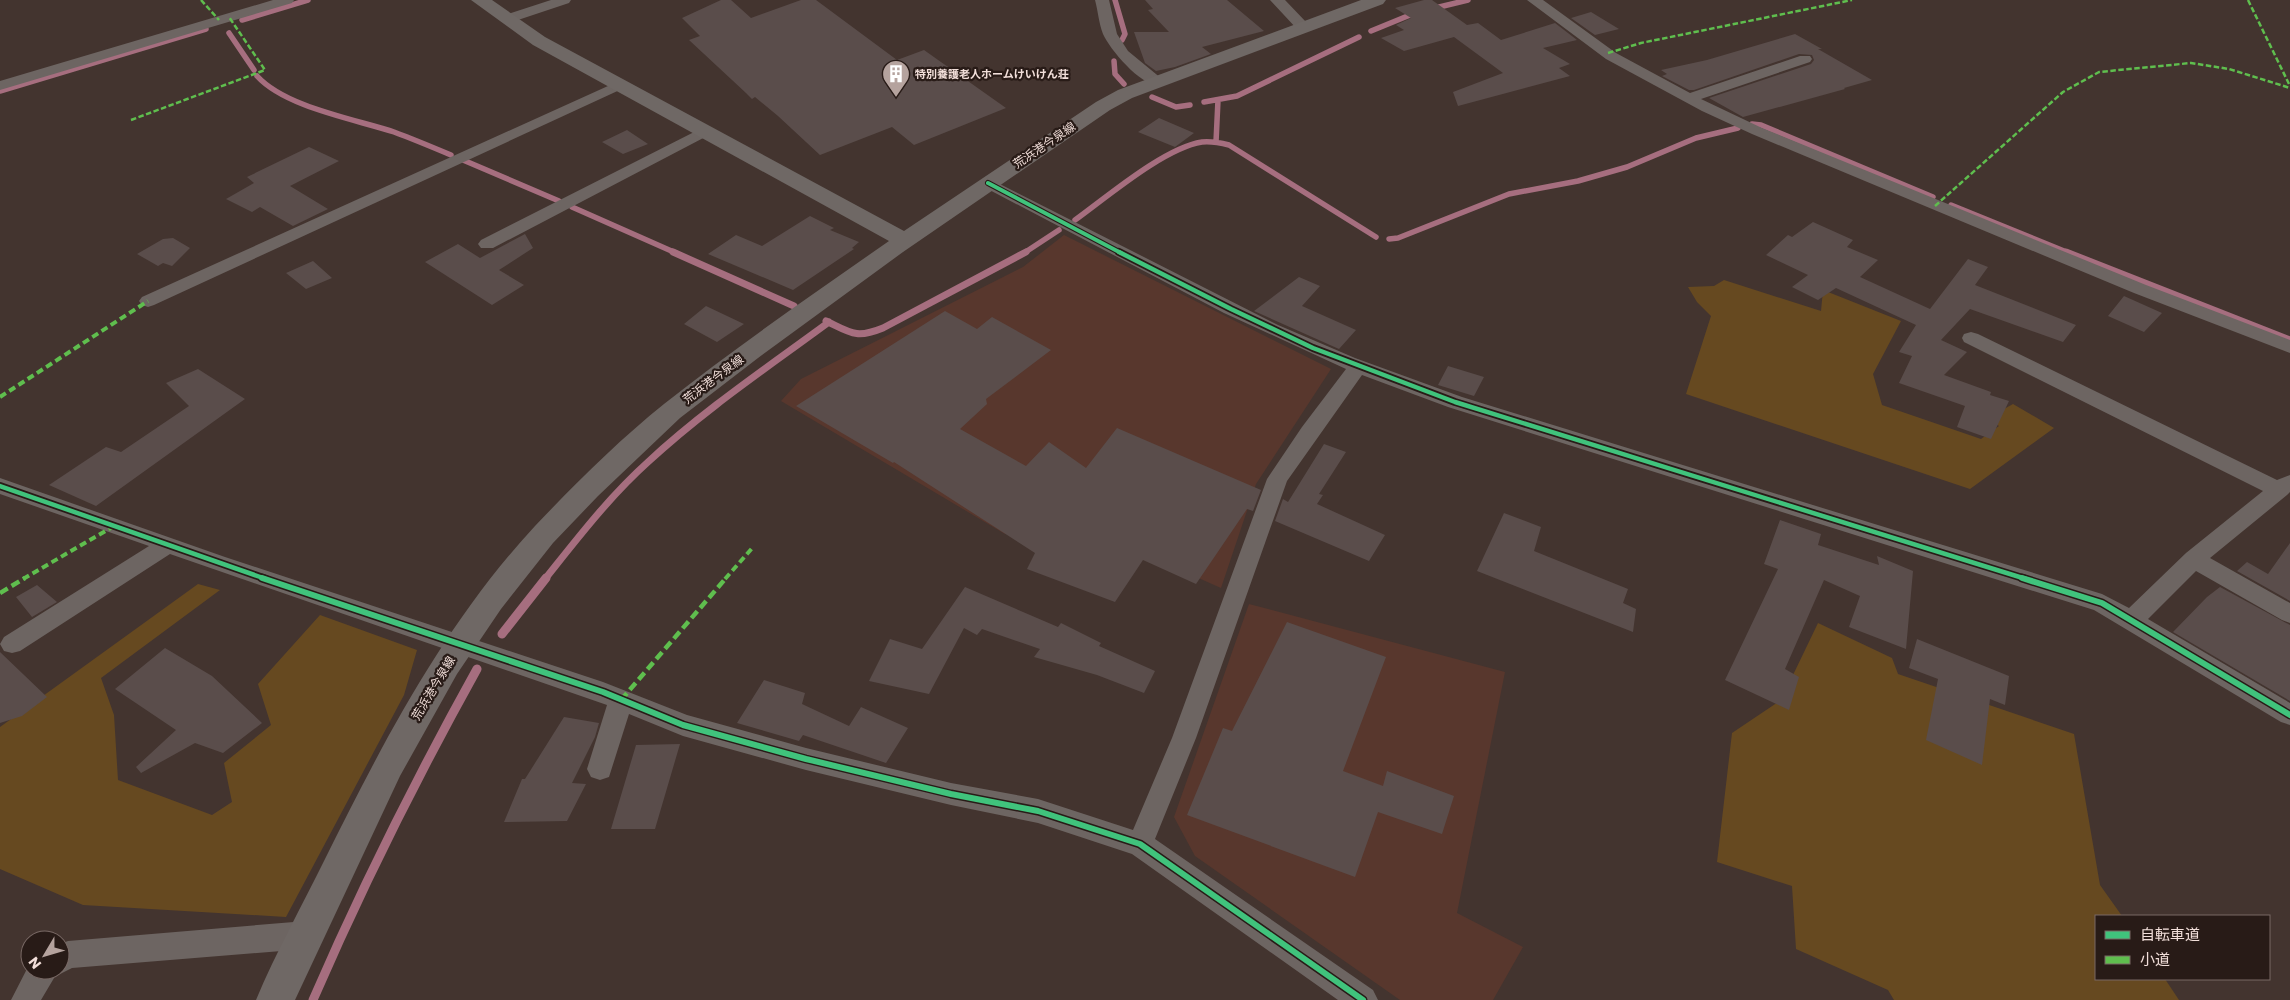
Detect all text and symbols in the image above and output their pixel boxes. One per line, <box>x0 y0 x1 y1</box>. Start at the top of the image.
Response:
building icon: 特別養護老人ホームけいけん荘 <box>881 59 911 98</box>
place label: 特別養護老人ホームけいけん荘 <box>915 66 1069 82</box>
street label: 荒浜港今泉線 <box>1009 118 1079 172</box>
street label: 荒浜港今泉線 <box>679 351 747 407</box>
street label: 荒浜港今泉線 <box>407 653 459 723</box>
legend <box>2095 915 2270 980</box>
text: 自転車道 <box>2140 924 2200 945</box>
north arrow <box>20 930 70 980</box>
text: 小道 <box>2140 949 2170 970</box>
text: N <box>24 953 46 973</box>

